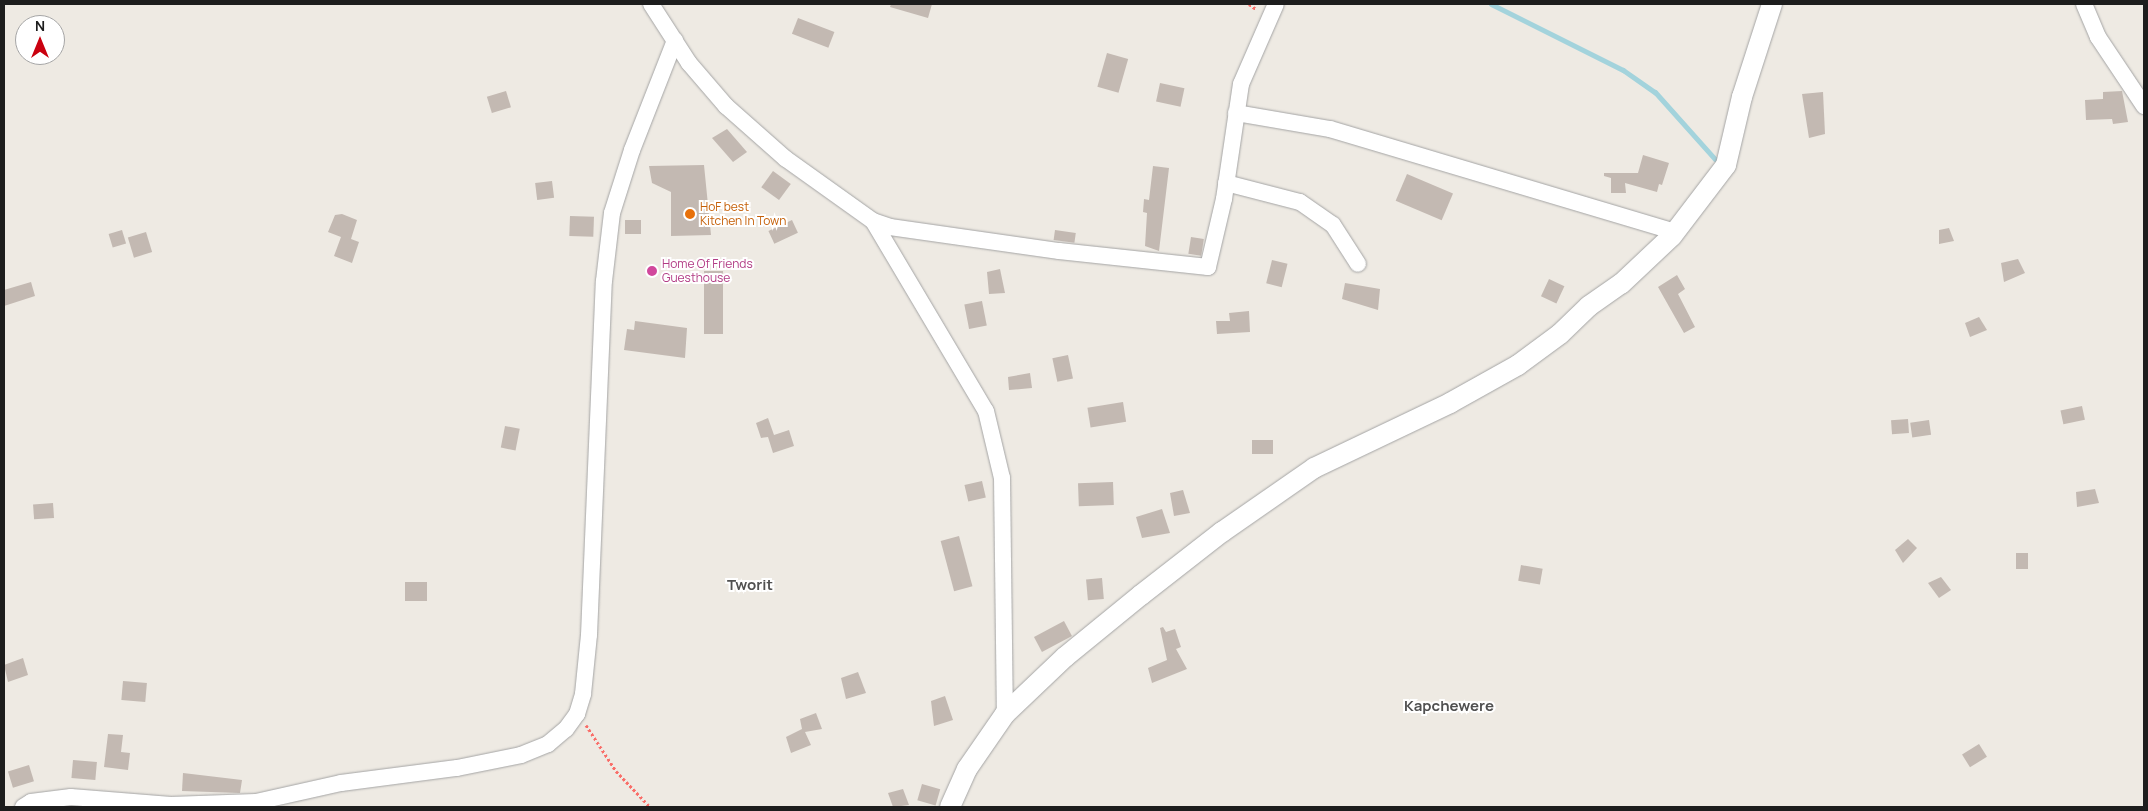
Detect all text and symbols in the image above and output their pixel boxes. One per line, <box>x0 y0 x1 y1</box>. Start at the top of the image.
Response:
north arrow <box>15 15 65 65</box>
text: N <box>35 16 45 35</box>
place label: HoF best Kitchen In Town <box>700 200 786 228</box>
marker: HoF best Kitchen In Town <box>684 208 696 220</box>
place label: Home Of Friends Guesthouse <box>662 257 753 285</box>
marker: Home Of Friends Guesthouse <box>646 265 658 277</box>
district label: Tworit <box>727 576 773 594</box>
district label: Kapchewere <box>1404 697 1494 715</box>

